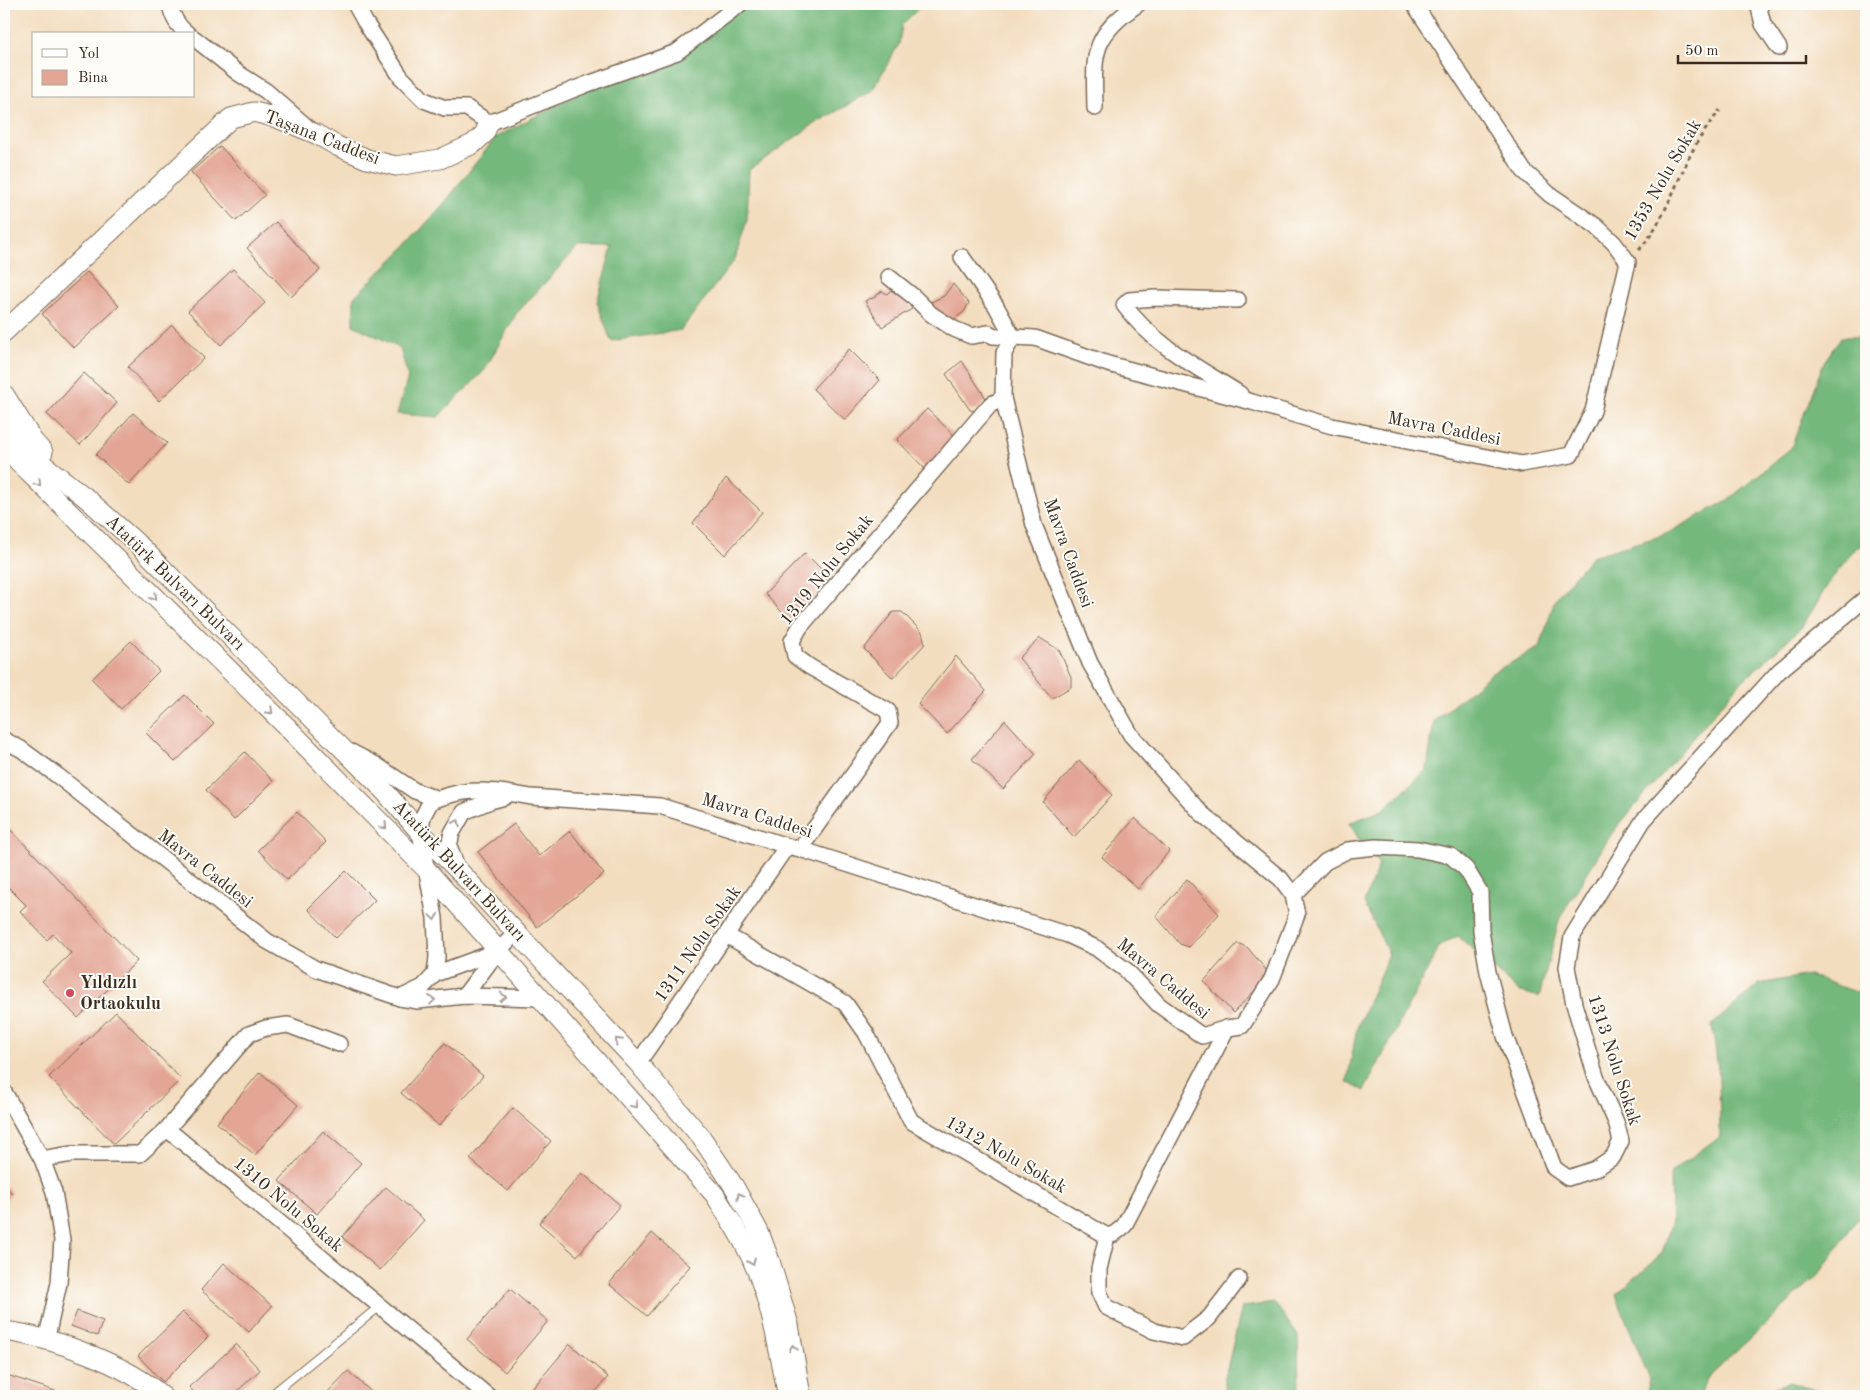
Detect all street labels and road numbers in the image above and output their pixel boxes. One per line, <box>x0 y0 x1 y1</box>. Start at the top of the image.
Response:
street label: Taşana Caddesi <box>262 108 382 168</box>
street label: 1353 Nolu Sokak <box>1621 116 1705 244</box>
street label: Mavra Caddesi <box>1386 409 1502 449</box>
street label: Mavra Caddesi <box>1040 496 1096 610</box>
street label: 1319 Nolu Sokak <box>777 511 877 629</box>
street label: Atatürk Bulvarı Bulvarı <box>102 512 248 654</box>
street label: Mavra Caddesi <box>699 791 815 841</box>
street label: Atatürk Bulvarı Bulvarı <box>389 797 529 945</box>
street label: Mavra Caddesi <box>154 827 256 912</box>
street label: 1311 Nolu Sokak <box>651 883 745 1005</box>
street label: Mavra Caddesi <box>1113 935 1213 1023</box>
street label: 1313 Nolu Sokak <box>1584 992 1644 1128</box>
street label: 1312 Nolu Sokak <box>942 1113 1070 1197</box>
street label: 1310 Nolu Sokak <box>230 1154 346 1256</box>

